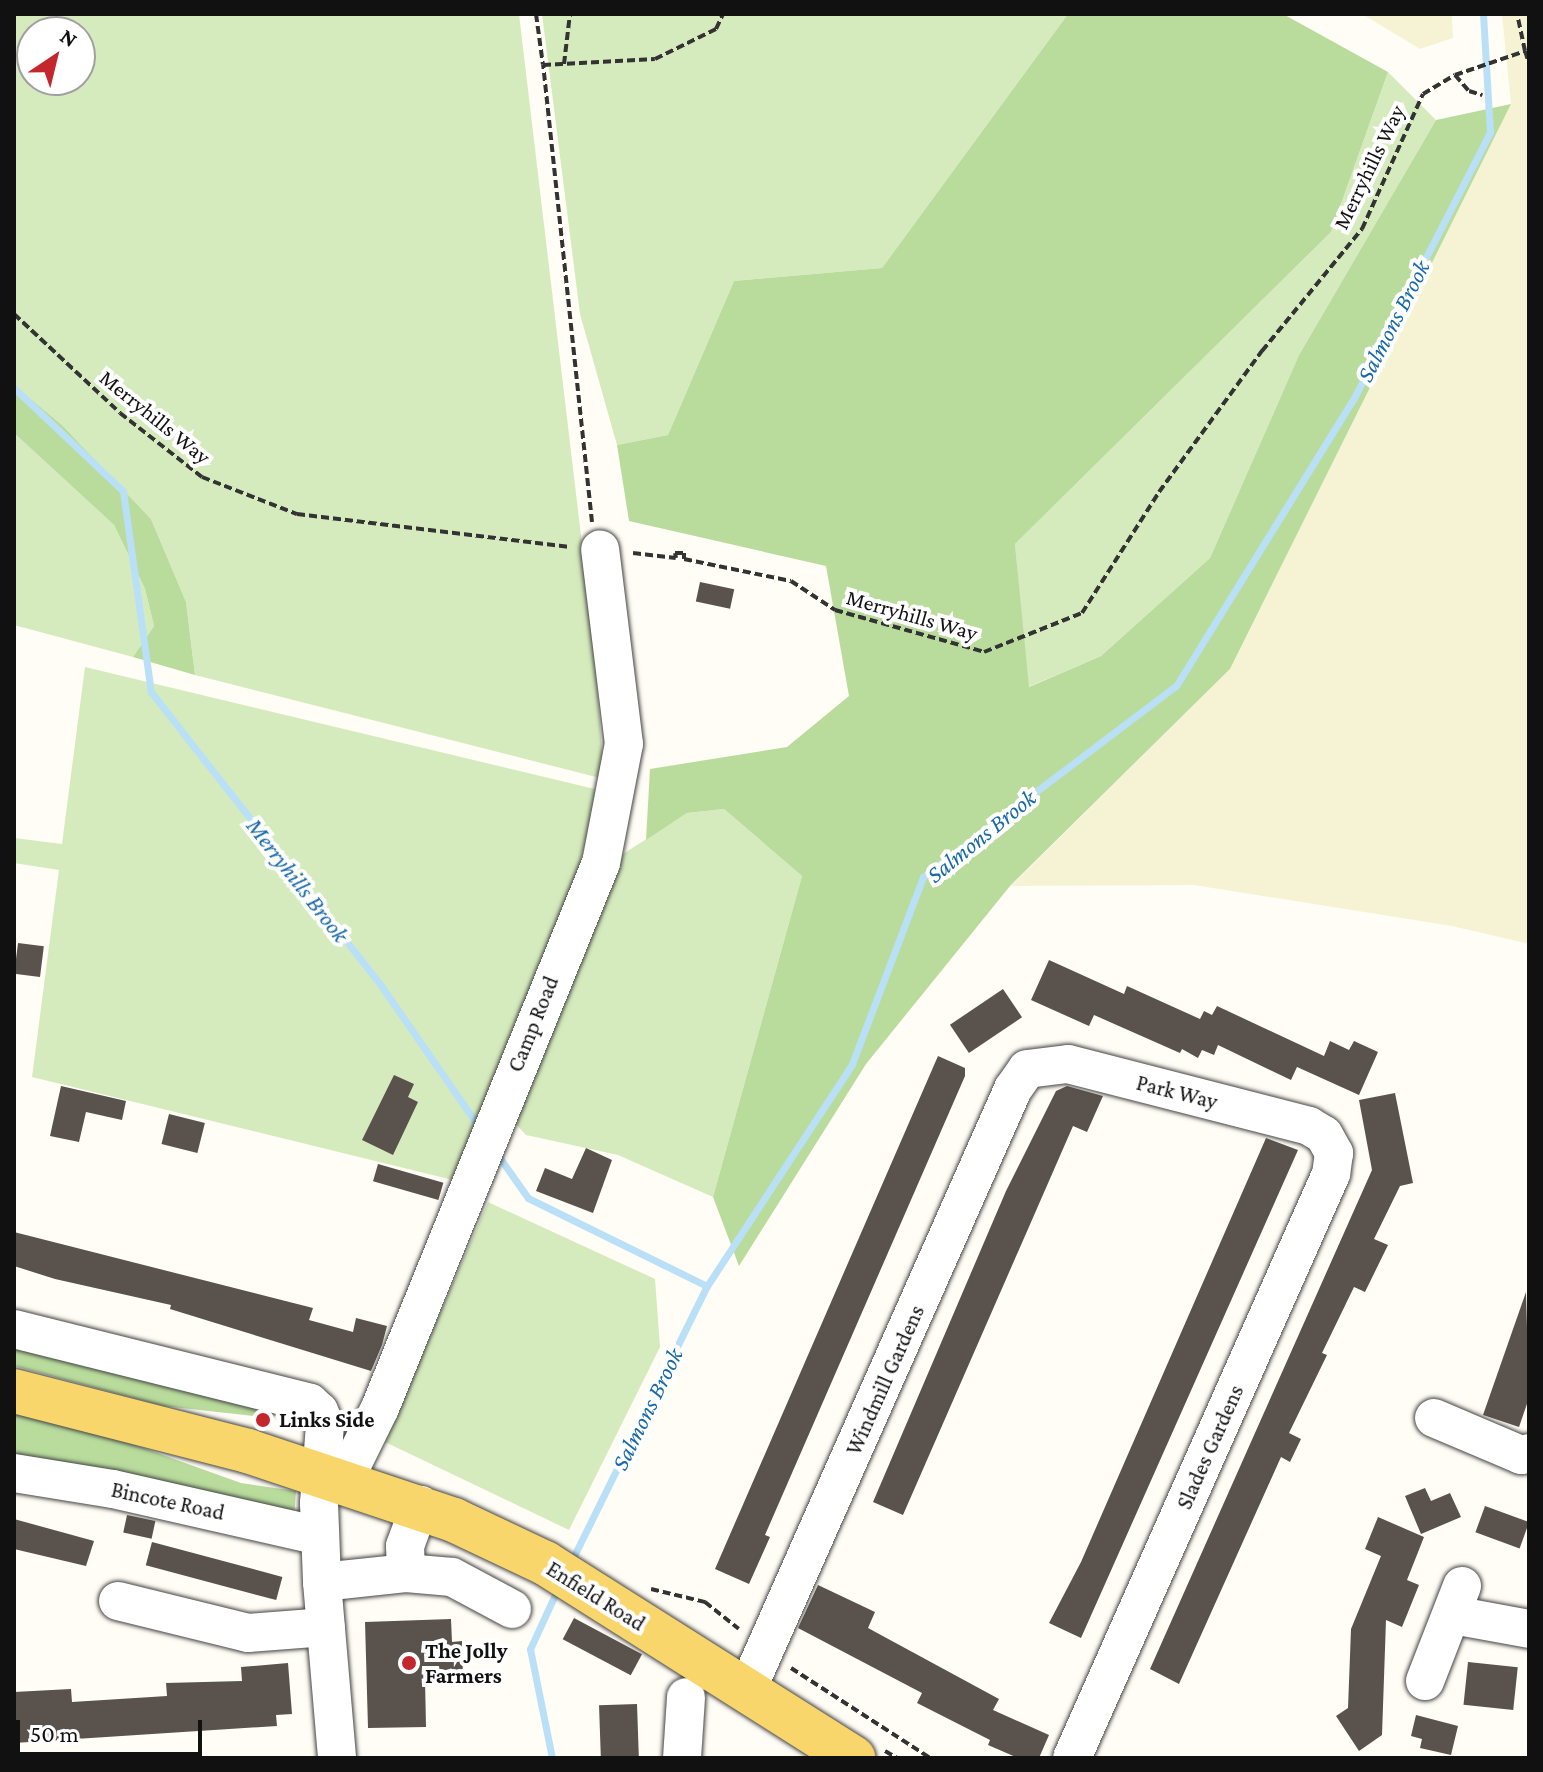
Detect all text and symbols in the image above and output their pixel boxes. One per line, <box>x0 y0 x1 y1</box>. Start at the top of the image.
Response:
north arrow <box>16 16 96 96</box>
text: N <box>56 23 82 52</box>
street label: Merryhills Way <box>1328 101 1410 233</box>
water label: Salmons Brook <box>1350 256 1436 386</box>
street label: Merryhills Way <box>94 364 216 470</box>
street label: Merryhills Way <box>843 584 981 646</box>
water label: Salmons Brook <box>921 783 1041 889</box>
water label: Merryhills Brook <box>240 812 356 948</box>
street label: Camp Road <box>502 972 564 1076</box>
street label: Park Way <box>1134 1069 1220 1115</box>
street label: Windmill Gardens <box>840 1301 930 1459</box>
water label: Salmons Brook <box>605 1343 689 1475</box>
street label: Slades Gardens <box>1171 1381 1249 1513</box>
place label: Links Side <box>279 1407 375 1433</box>
marker: Links Side <box>254 1411 272 1429</box>
street label: Bincote Road <box>109 1476 227 1526</box>
street label: Enfield Road <box>542 1555 650 1637</box>
place label: The Jolly Farmers <box>425 1637 507 1688</box>
marker: The Jolly Farmers <box>400 1654 418 1672</box>
scale bar <box>20 1704 206 1754</box>
text: 50 m <box>30 1720 79 1747</box>

